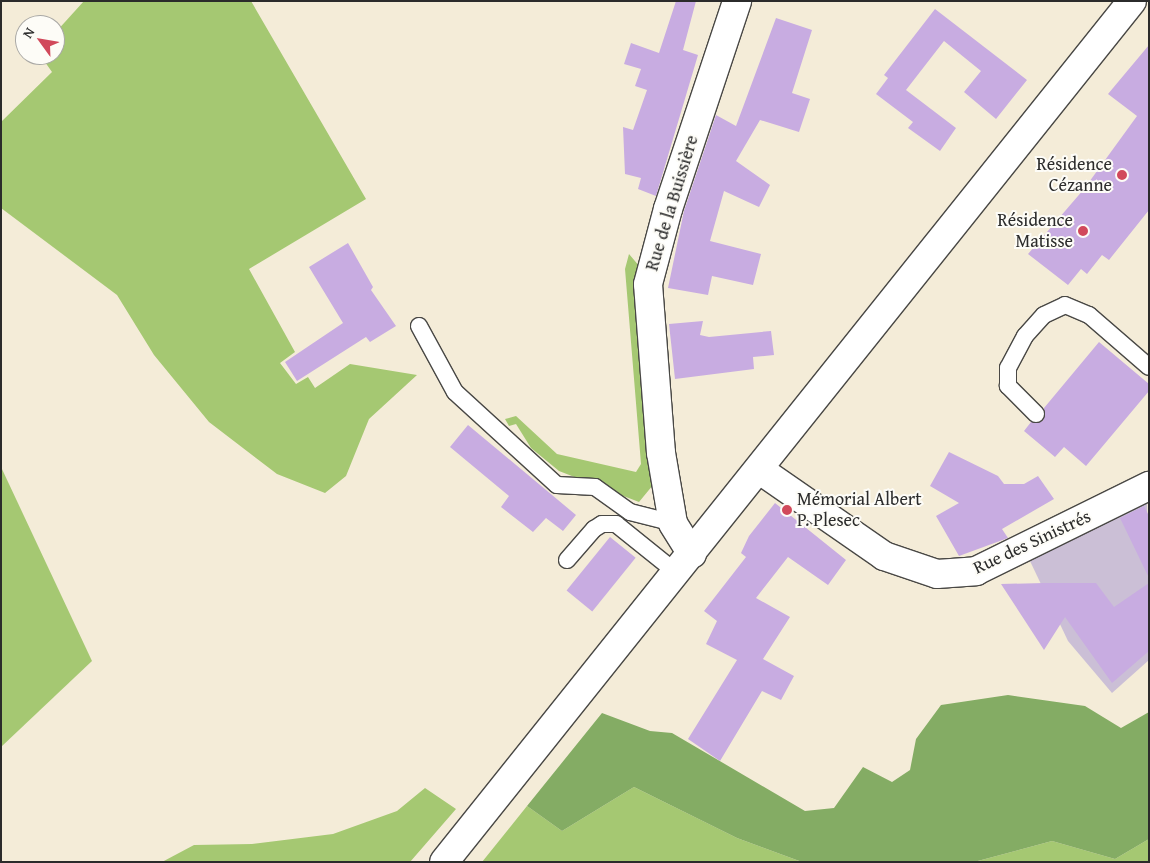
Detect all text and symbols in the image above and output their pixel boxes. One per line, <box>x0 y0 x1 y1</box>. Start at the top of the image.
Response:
north arrow <box>15 15 65 65</box>
text: N <box>17 23 39 42</box>
street label: Rue de la Buissière <box>641 133 703 273</box>
place label: Résidence Cézanne <box>1036 154 1112 196</box>
marker: Résidence Cézanne <box>1116 169 1128 181</box>
place label: Résidence Matisse <box>997 210 1073 252</box>
marker: Résidence Matisse <box>1077 225 1089 237</box>
place label: Mémorial Albert P. Plesec <box>797 489 922 532</box>
marker: Mémorial Albert P. Plesec <box>781 504 793 516</box>
street label: Rue des Sinistrés <box>970 505 1094 579</box>

